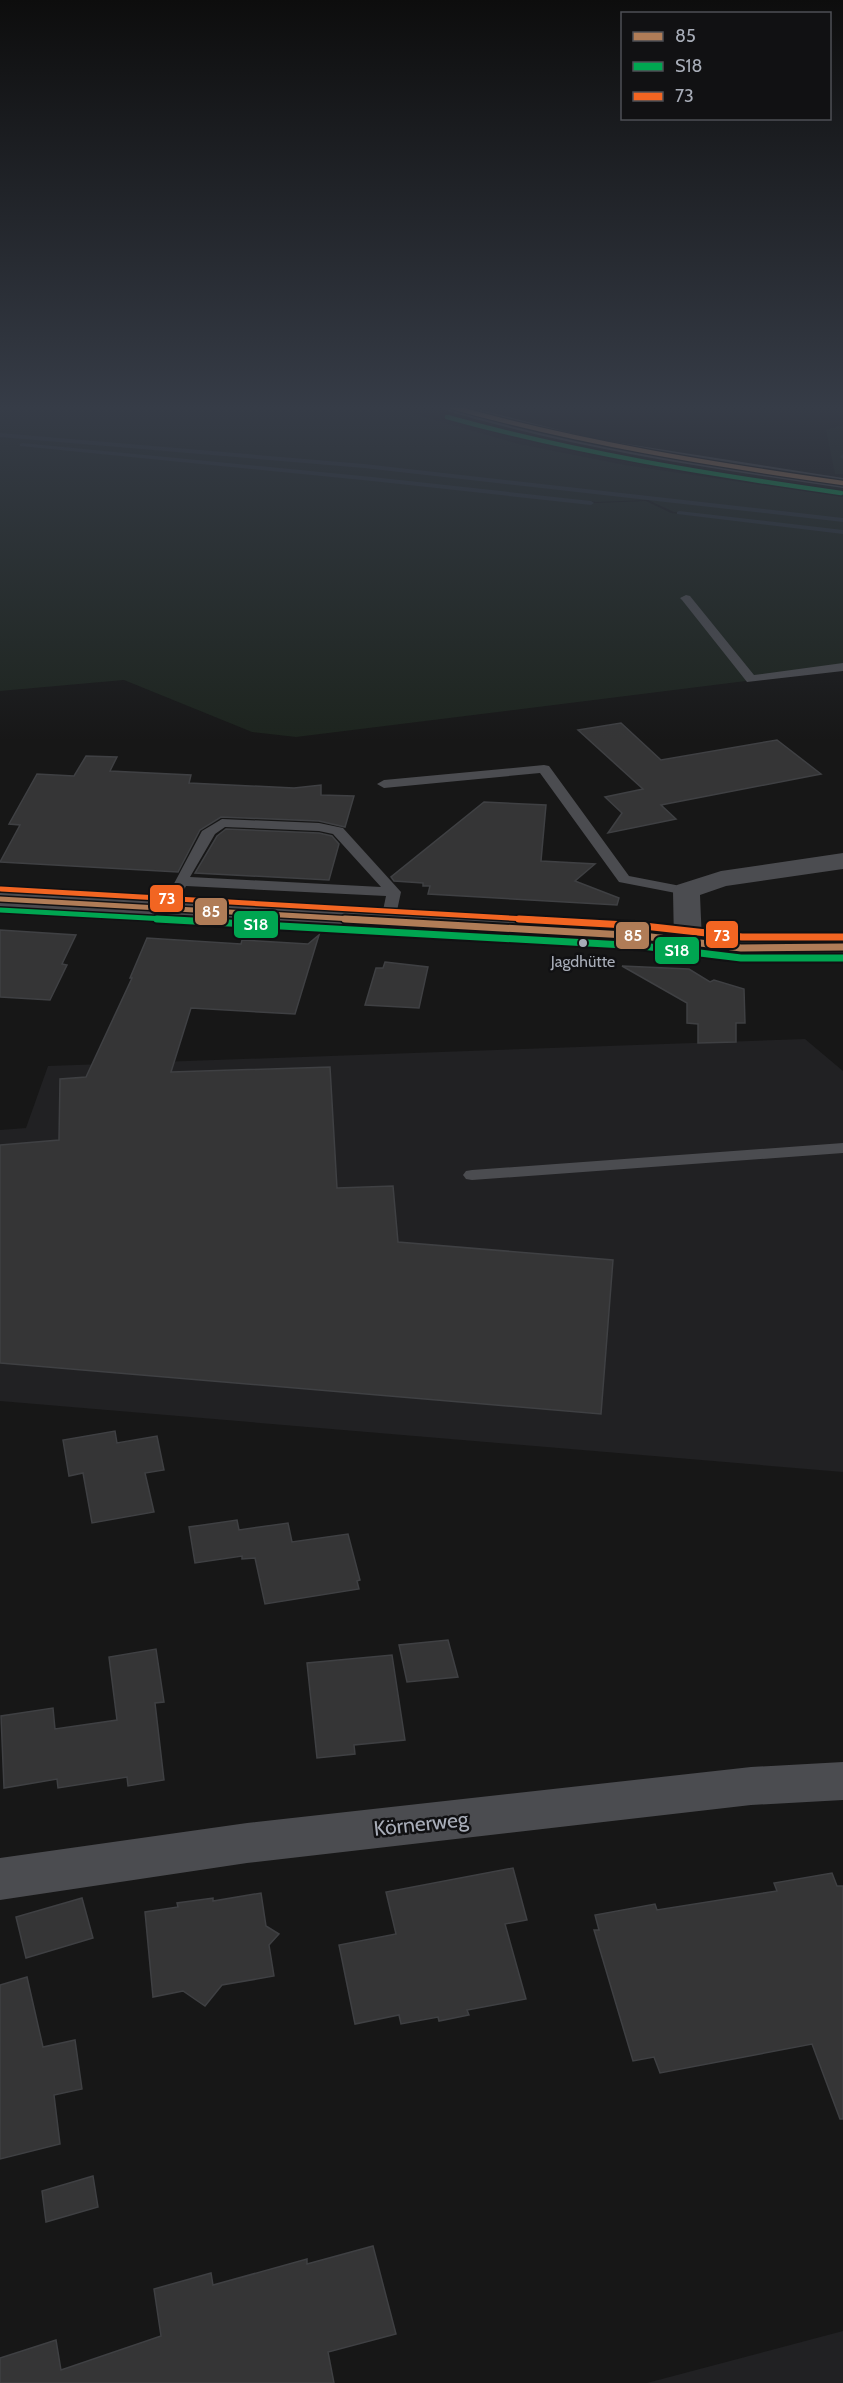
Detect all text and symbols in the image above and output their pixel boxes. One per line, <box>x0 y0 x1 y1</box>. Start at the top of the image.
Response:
legend <box>621 12 831 120</box>
text: 85 <box>675 25 696 47</box>
text: S18 <box>675 55 702 77</box>
text: 73 <box>675 85 694 107</box>
line badge: 73 <box>149 884 184 913</box>
text: 73 <box>159 889 175 908</box>
line badge: 85 <box>194 897 228 926</box>
text: 85 <box>202 902 220 921</box>
line badge: S18 <box>233 910 279 939</box>
text: S18 <box>244 915 268 934</box>
line badge: 73 <box>705 920 739 949</box>
line badge: 85 <box>615 921 650 950</box>
text: 85 <box>624 926 642 945</box>
text: 73 <box>714 926 730 945</box>
line badge: S18 <box>654 936 700 965</box>
marker: Jagdhütte <box>577 937 589 949</box>
text: S18 <box>665 941 689 960</box>
place label: Jagdhütte <box>550 952 615 971</box>
street label: Körnerweg <box>372 1806 470 1841</box>

